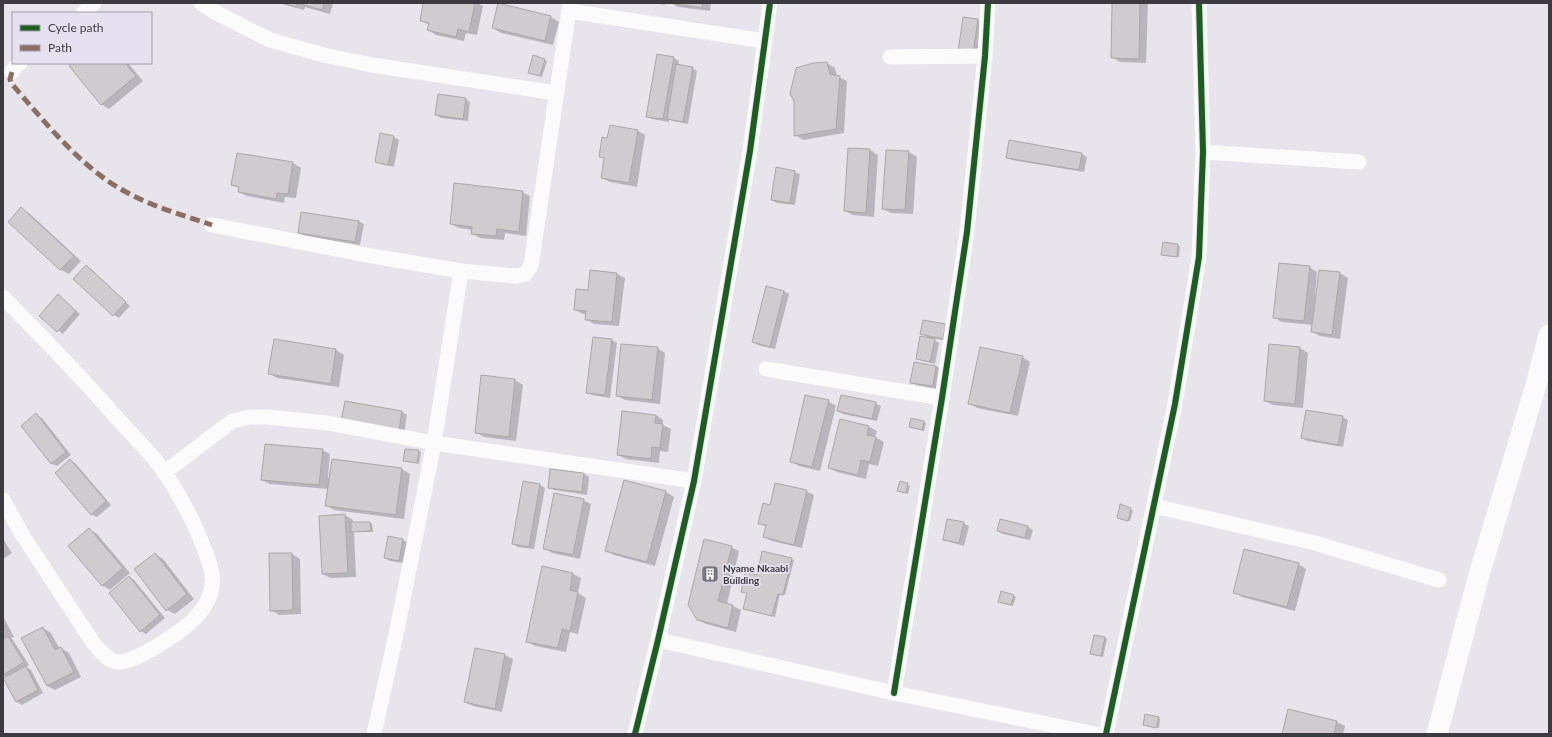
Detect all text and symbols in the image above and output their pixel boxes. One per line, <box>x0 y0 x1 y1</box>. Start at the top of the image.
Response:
legend <box>12 12 152 64</box>
text: Cycle path <box>48 20 103 35</box>
text: Path <box>48 40 72 55</box>
place label: Nyame Nkaabi Building <box>723 562 789 586</box>
building icon: Nyame Nkaabi Building <box>700 564 720 584</box>

